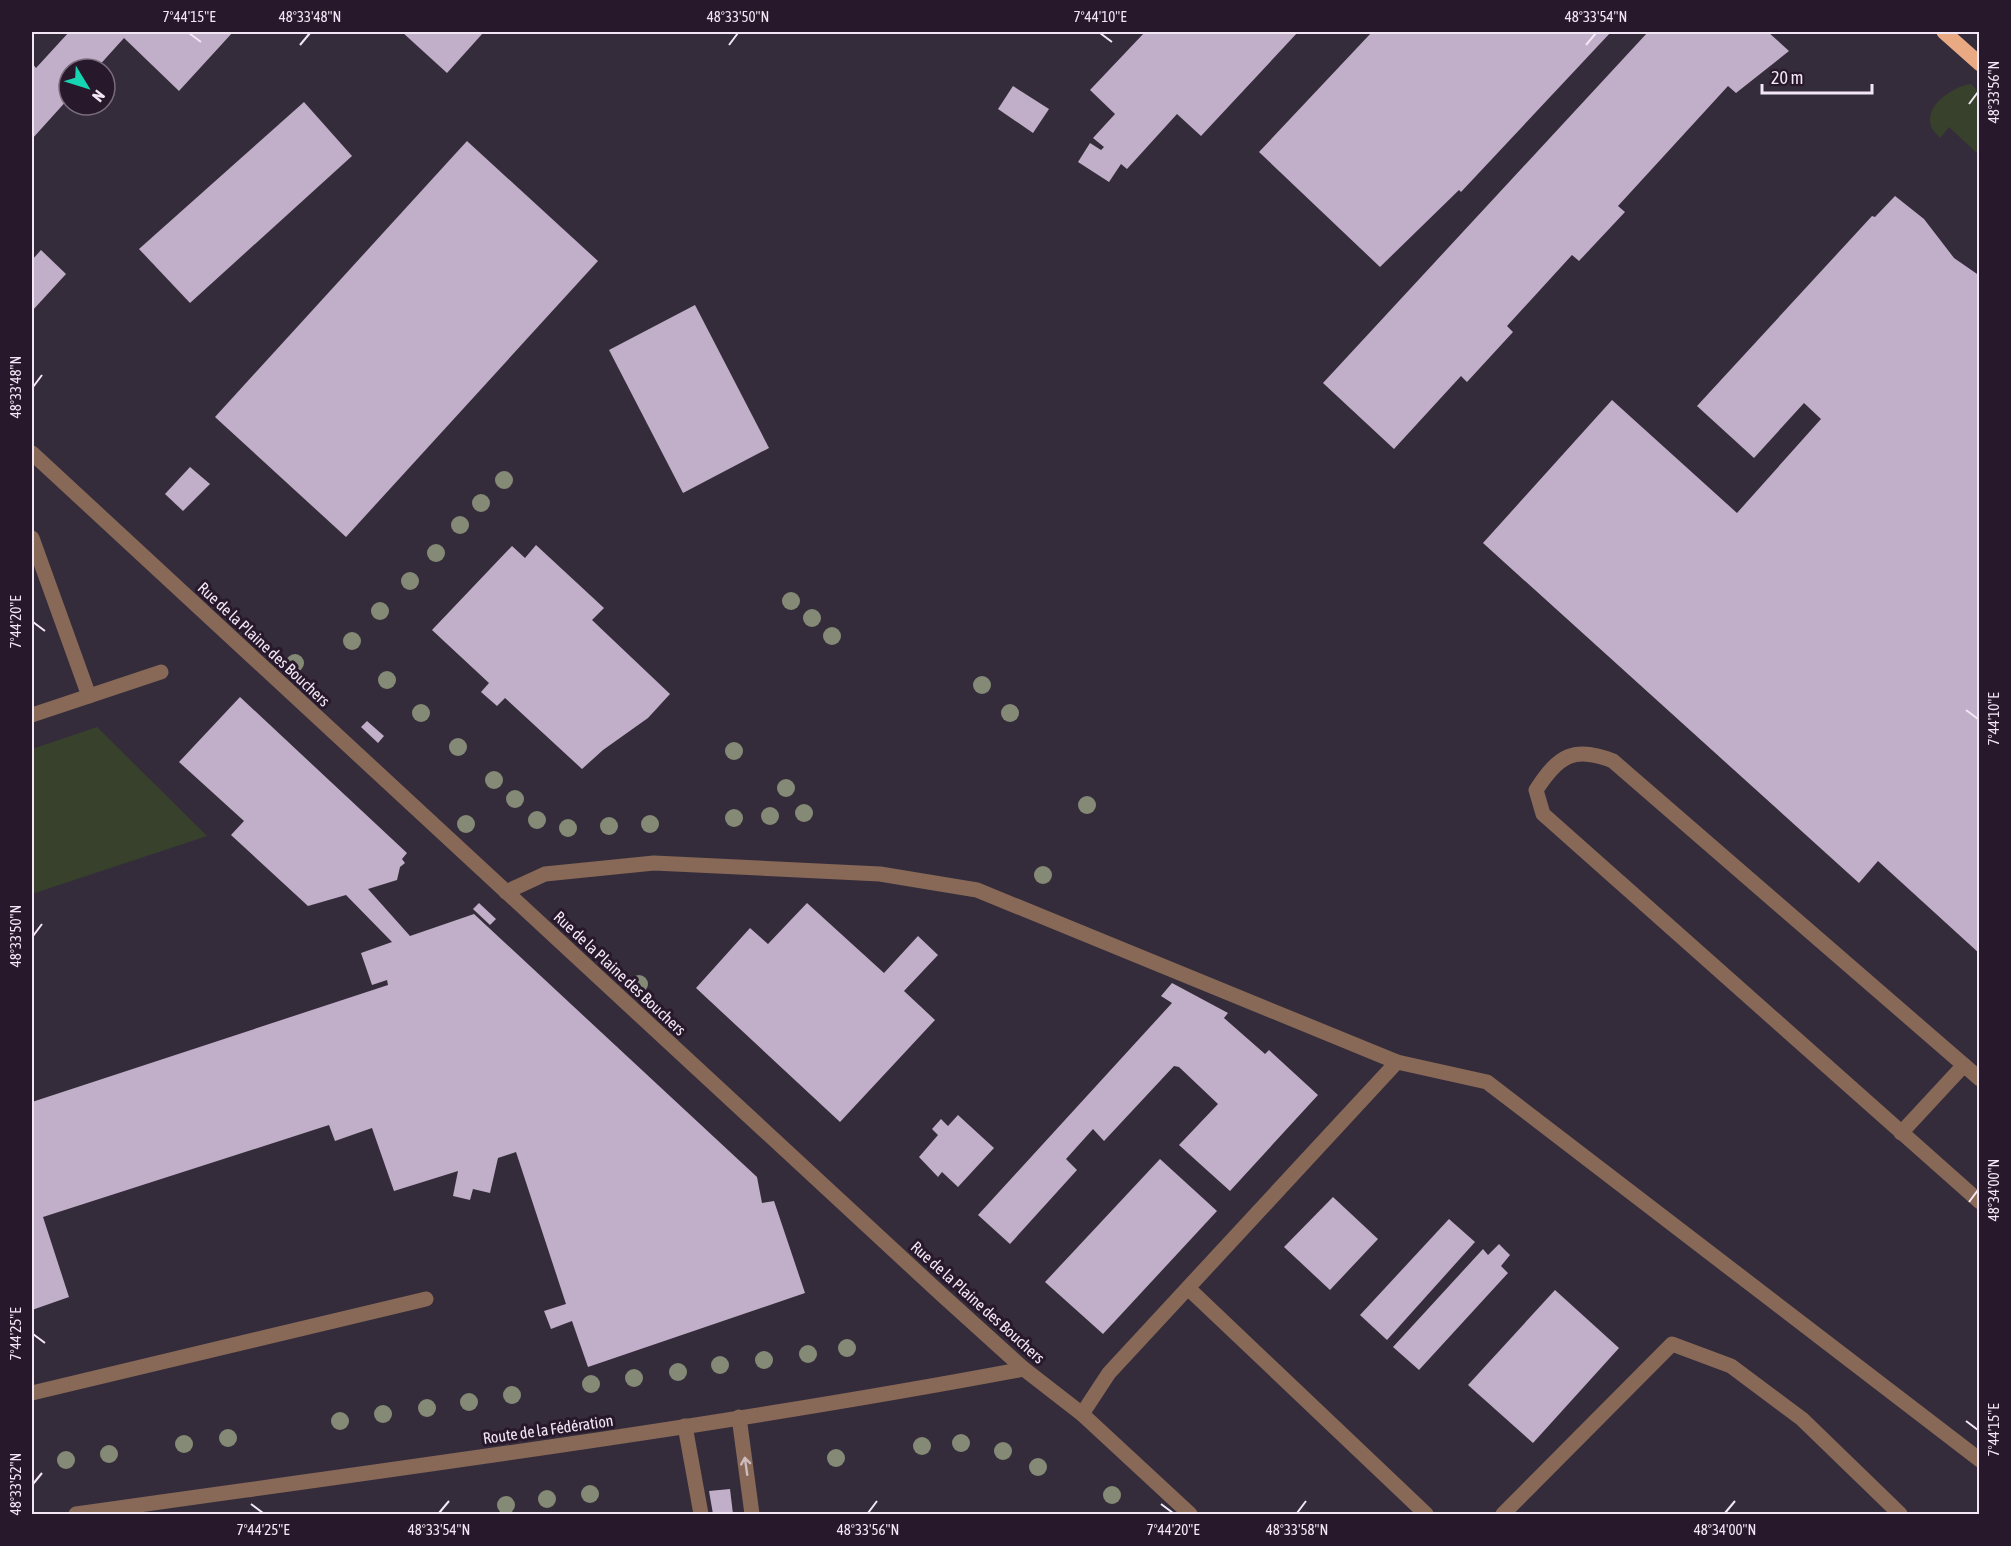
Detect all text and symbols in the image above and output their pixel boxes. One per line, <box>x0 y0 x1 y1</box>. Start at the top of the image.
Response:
text: 7°44'15"E <box>162 8 216 25</box>
text: 48°33'48"N <box>279 8 341 25</box>
text: 48°33'50"N <box>707 8 769 25</box>
text: 7°44'10"E <box>1073 8 1127 25</box>
text: 48°33'54"N <box>1565 8 1627 25</box>
north arrow <box>57 57 117 117</box>
scale bar <box>1762 57 1872 95</box>
text: 48°33'56"N <box>1985 61 2002 123</box>
text: 20 m <box>1771 67 1803 88</box>
text: N <box>89 87 109 106</box>
text: 48°33'48"N <box>7 356 24 418</box>
street label: Rue de la Plaine des Bouchers <box>194 578 334 710</box>
text: 7°44'20"E <box>7 595 24 649</box>
text: 7°44'10"E <box>1985 692 2002 746</box>
text: 48°33'50"N <box>7 905 24 967</box>
street label: Rue de la Plaine des Bouchers <box>550 907 690 1039</box>
text: 48°34'00"N <box>1985 1159 2002 1221</box>
street label: Rue de la Plaine des Bouchers <box>908 1237 1049 1367</box>
text: 7°44'25"E <box>7 1307 24 1361</box>
text: 7°44'15"E <box>1985 1403 2002 1457</box>
street label: Route de la Fédération <box>482 1411 614 1447</box>
text: 48°33'52"N <box>7 1453 24 1515</box>
one-way arrow <box>740 1457 751 1476</box>
text: 7°44'25"E <box>236 1521 290 1538</box>
text: 48°33'54"N <box>408 1521 470 1538</box>
text: 48°33'56"N <box>837 1521 899 1538</box>
text: 7°44'20"E <box>1146 1521 1200 1538</box>
text: 48°33'58"N <box>1266 1521 1328 1538</box>
text: 48°34'00"N <box>1694 1521 1756 1538</box>

